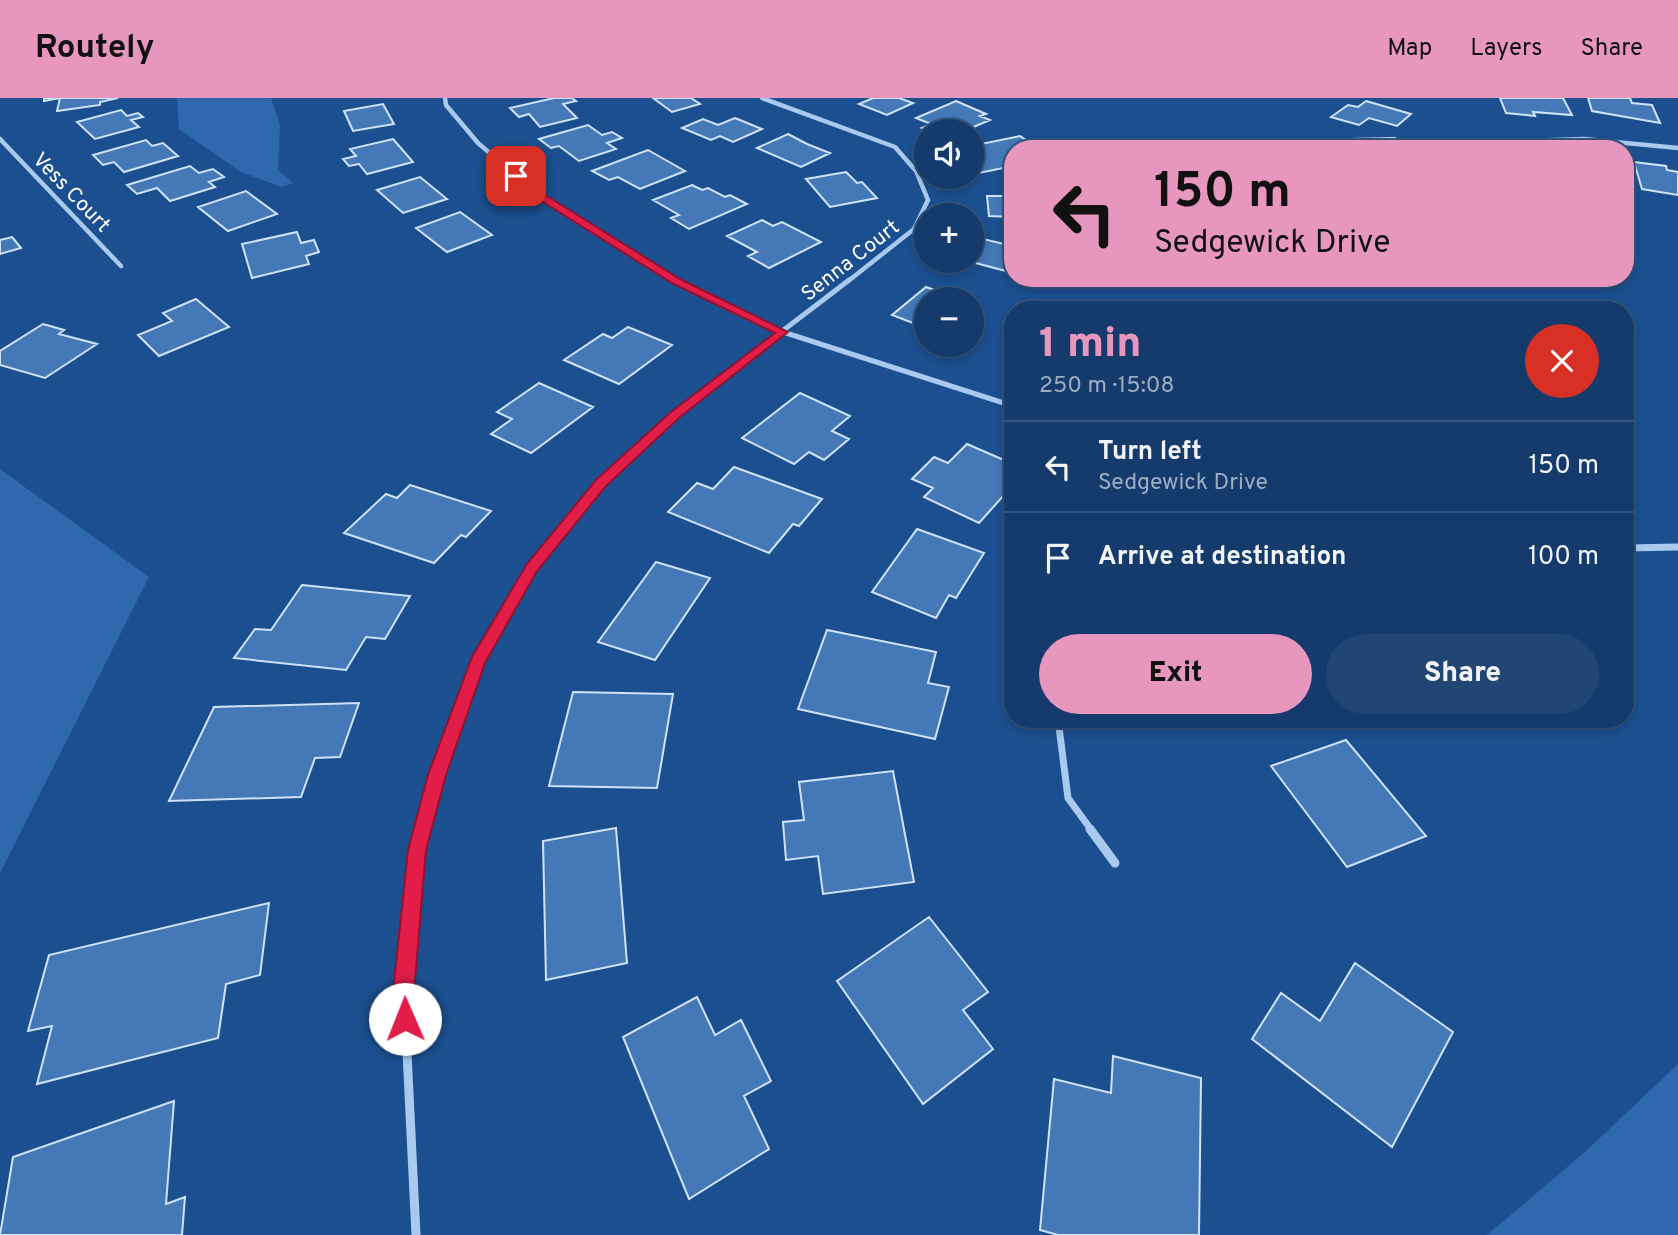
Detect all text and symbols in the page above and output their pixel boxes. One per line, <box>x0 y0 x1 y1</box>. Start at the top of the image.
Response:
text: Routely <box>35 28 154 70</box>
text: Map <box>1387 34 1432 64</box>
text: Layers <box>1470 34 1542 64</box>
text: Share <box>1580 34 1643 64</box>
map controls <box>914 119 984 357</box>
button: sound <box>914 119 984 189</box>
pin <box>486 146 546 206</box>
street label: Vess Court <box>26 147 116 239</box>
icon: arrive <box>497 157 535 195</box>
text: 150 m <box>1154 163 1291 225</box>
icon: left <box>1039 168 1130 259</box>
button: + <box>914 203 984 273</box>
street label: Senna Court <box>796 214 906 308</box>
text: Sedgewick Drive <box>1154 224 1390 264</box>
button: − <box>914 287 984 357</box>
text: 1 min <box>1039 319 1142 372</box>
button: close <box>1525 324 1599 398</box>
text: 250 m · 15:08 <box>1039 372 1175 401</box>
text: Turn left <box>1098 436 1202 469</box>
icon: left <box>1039 448 1077 486</box>
text: 150 m <box>1528 450 1599 483</box>
text: Sedgewick Drive <box>1098 469 1268 498</box>
icon: arrive <box>1039 539 1077 577</box>
text: Arrive at destination <box>1098 541 1346 574</box>
text: 100 m <box>1528 541 1599 574</box>
button: Exit <box>1039 634 1312 714</box>
button: Share <box>1326 634 1599 714</box>
position arrow <box>368 982 442 1056</box>

